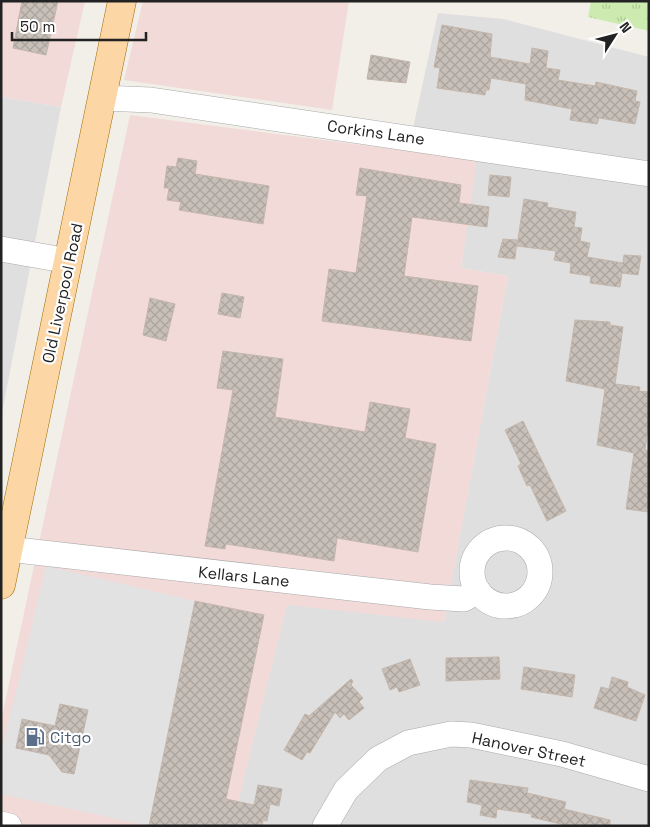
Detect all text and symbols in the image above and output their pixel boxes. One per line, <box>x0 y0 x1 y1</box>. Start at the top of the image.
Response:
scale bar <box>12 10 146 42</box>
north arrow <box>590 10 640 60</box>
text: 50 m <box>20 17 55 36</box>
text: N <box>615 18 636 36</box>
street label: Corkins Lane <box>326 115 426 150</box>
street label: Old Liverpool Road <box>37 221 88 365</box>
street label: Kellars Lane <box>197 561 291 592</box>
fuel station icon: Citgo <box>24 726 46 748</box>
place label: Citgo <box>50 727 91 748</box>
street label: Hanover Street <box>470 727 588 772</box>

